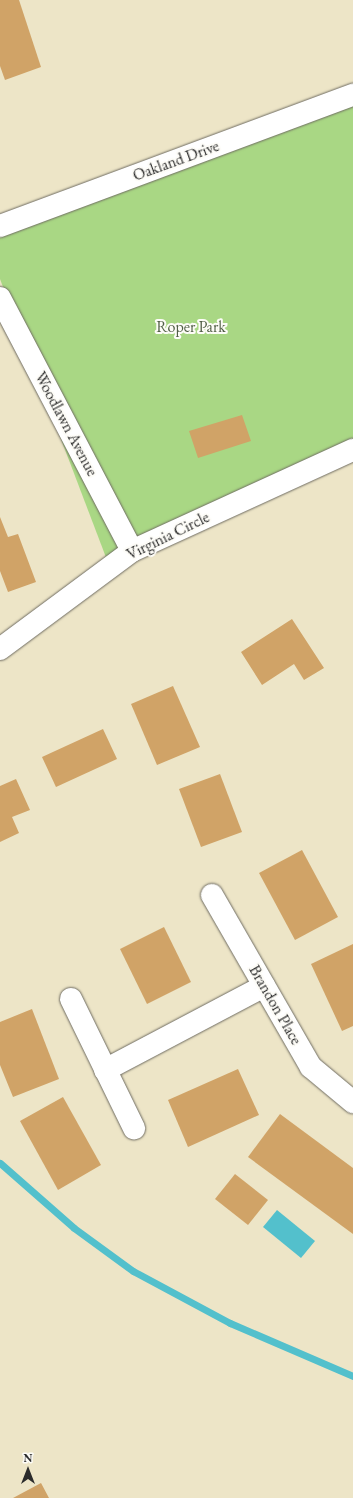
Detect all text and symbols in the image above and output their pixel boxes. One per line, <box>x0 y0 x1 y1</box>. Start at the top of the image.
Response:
street label: Oakland Drive <box>130 137 222 185</box>
park label: Roper Park <box>156 317 226 337</box>
street label: Woodlawn Avenue <box>30 369 102 479</box>
street label: Virginia Circle <box>123 508 213 564</box>
street label: Brandon Place <box>245 962 305 1048</box>
north arrow <box>8 1450 48 1490</box>
text: N <box>24 1451 32 1465</box>

